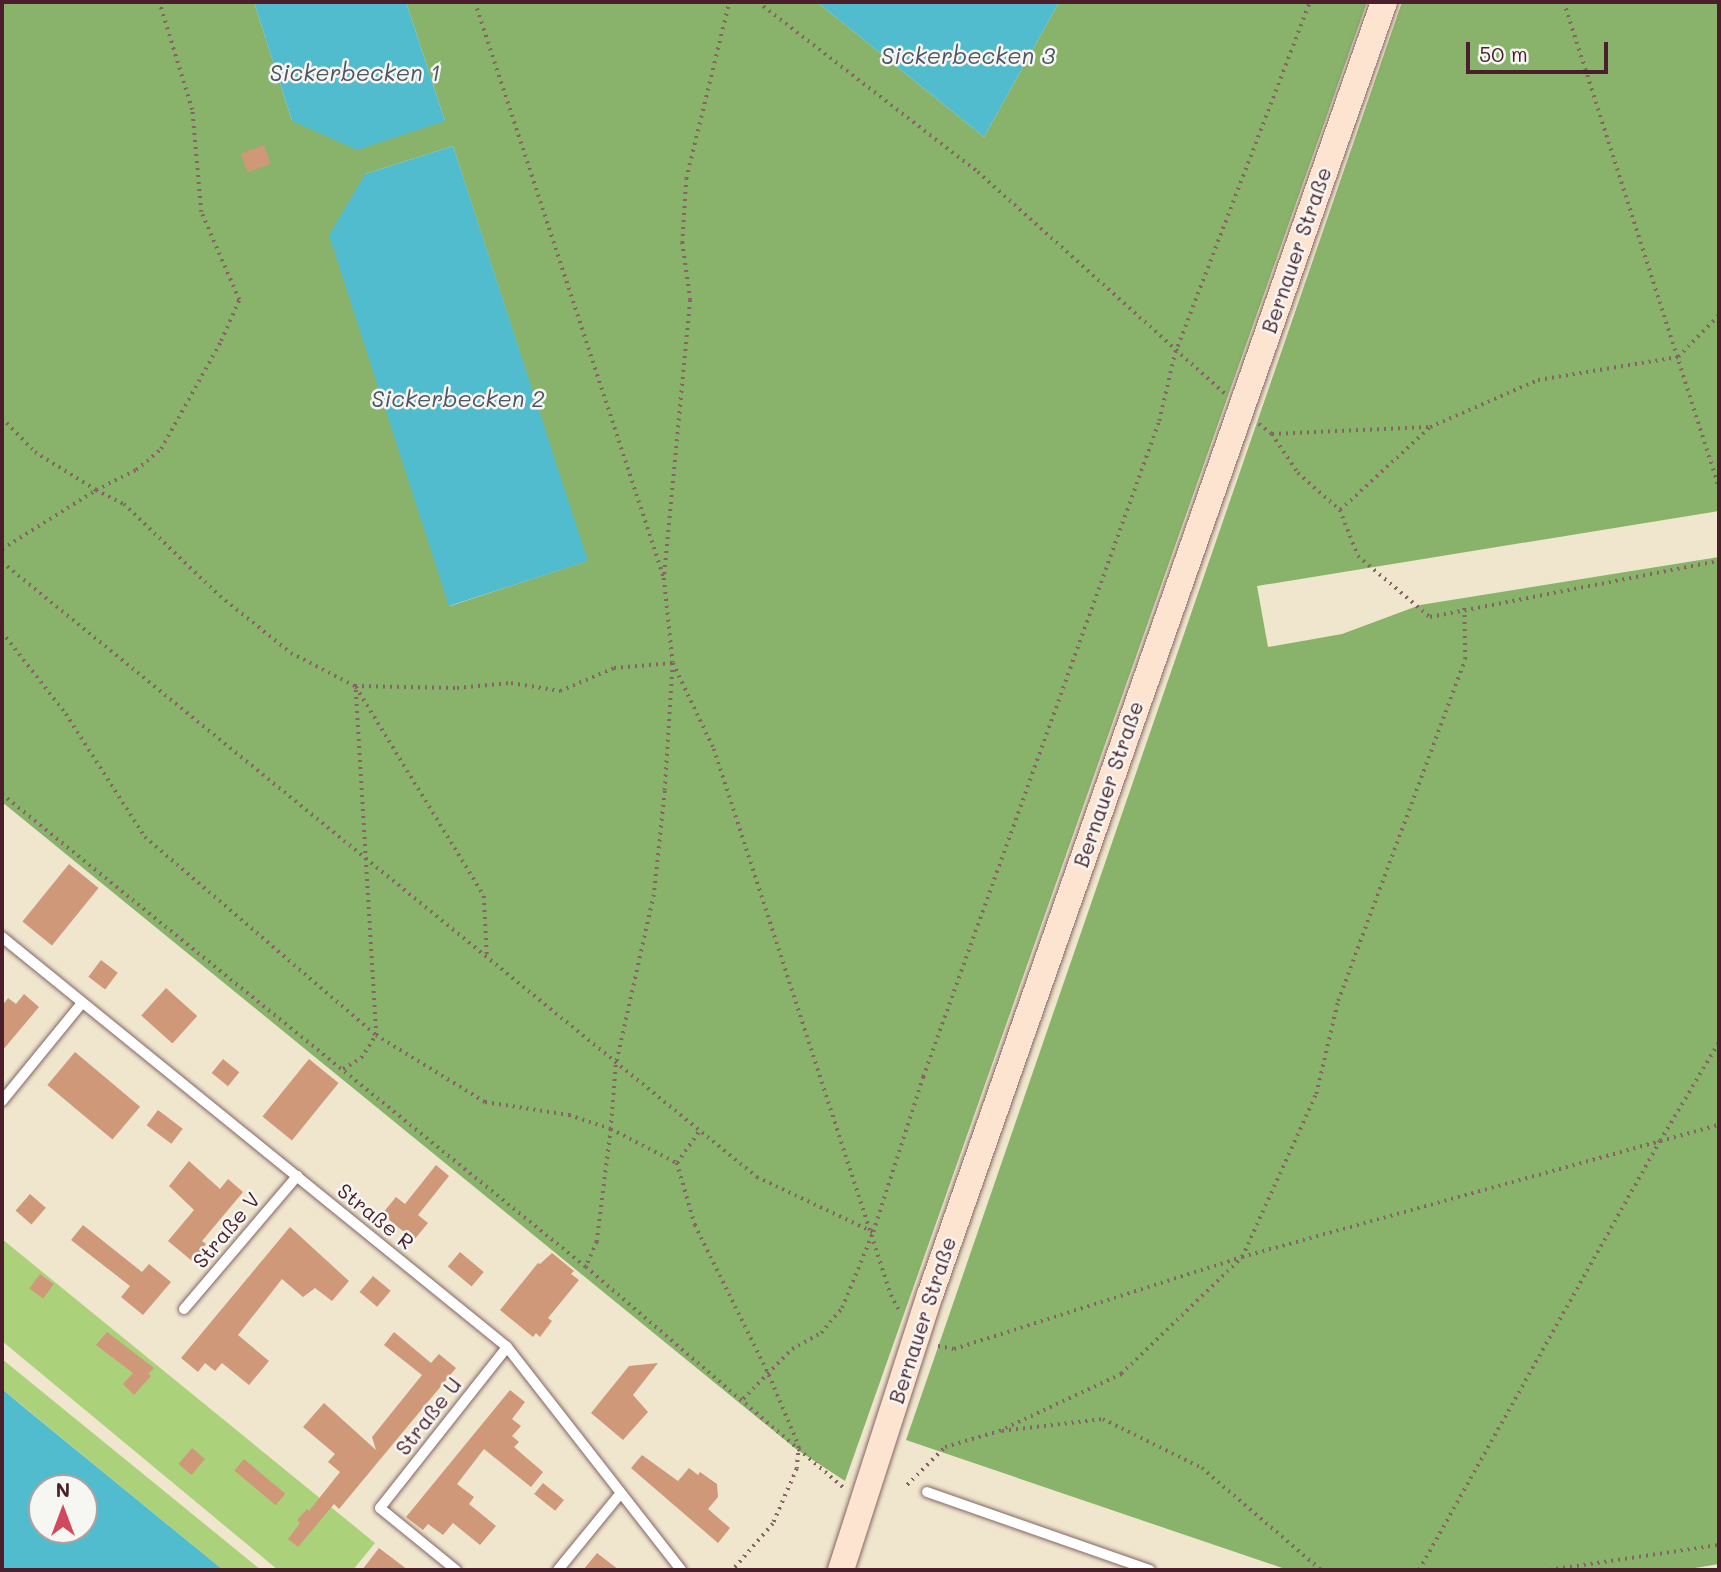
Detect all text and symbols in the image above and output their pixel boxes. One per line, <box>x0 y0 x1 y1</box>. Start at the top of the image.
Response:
scale bar <box>1469 28 1611 72</box>
text: 50 m <box>1479 40 1528 67</box>
water label: Sickerbecken 3 <box>881 41 1055 69</box>
water label: Sickerbecken 1 <box>270 58 440 86</box>
street label: Bernauer Straße <box>1256 164 1336 336</box>
water label: Sickerbecken 2 <box>371 384 545 412</box>
street label: Bernauer Straße <box>1068 698 1148 870</box>
street label: Straße R <box>333 1178 419 1254</box>
street label: Straße V <box>187 1187 265 1273</box>
street label: Bernauer Straße <box>883 1233 961 1407</box>
street label: Straße U <box>390 1372 466 1460</box>
north arrow <box>28 1474 98 1544</box>
text: N <box>56 1477 70 1502</box>

